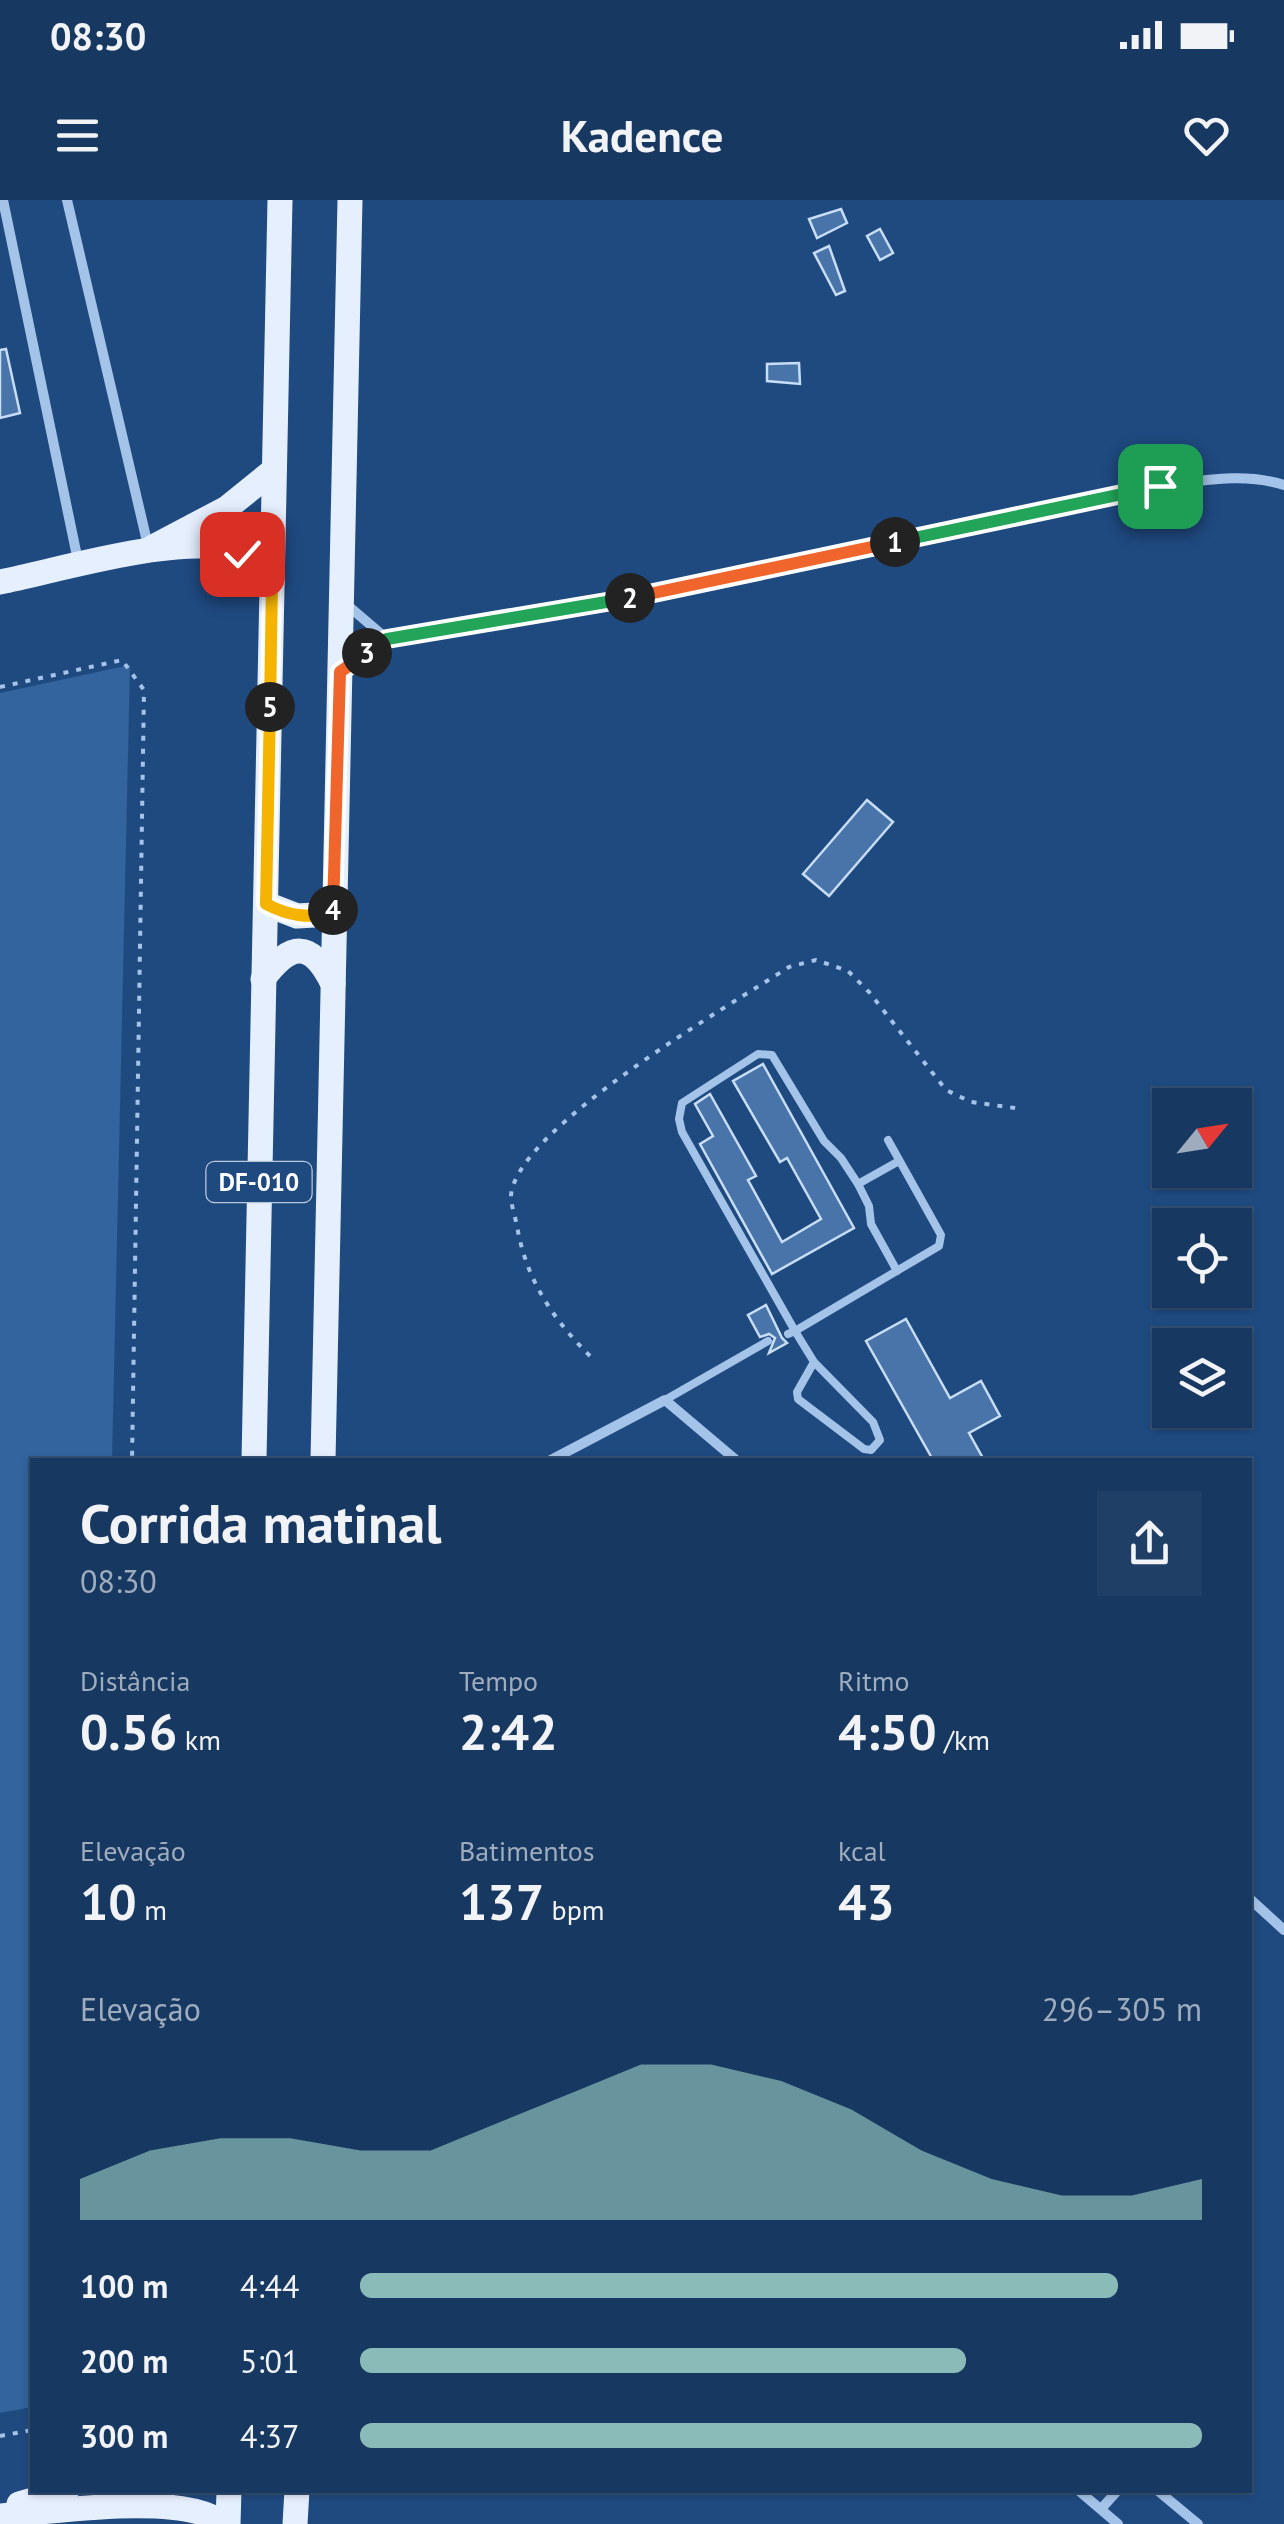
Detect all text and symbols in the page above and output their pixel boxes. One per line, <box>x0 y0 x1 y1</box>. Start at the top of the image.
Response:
text: 08:30 <box>50 11 146 60</box>
text: Kadence <box>561 106 723 164</box>
icon: menu <box>50 108 105 163</box>
icon: heart <box>1179 108 1234 163</box>
pin <box>1118 444 1203 529</box>
icon: arrive <box>1133 459 1188 514</box>
pin <box>200 512 285 597</box>
pin: 1 <box>870 517 920 567</box>
text: 1 <box>887 523 903 560</box>
icon: check <box>215 527 270 582</box>
pin: 2 <box>605 573 655 623</box>
text: 2 <box>622 579 638 616</box>
pin: 3 <box>342 628 392 678</box>
text: 3 <box>359 634 375 671</box>
pin: 5 <box>245 682 295 732</box>
text: 5 <box>262 688 278 725</box>
pin: 4 <box>308 885 358 935</box>
text: 4 <box>325 891 341 928</box>
north arrow <box>1152 1088 1252 1188</box>
map controls <box>1152 1088 1252 1428</box>
road number: DF-010 <box>206 1162 312 1202</box>
button: locate <box>1152 1208 1252 1308</box>
button: layers <box>1152 1328 1252 1428</box>
text: Corrida matinal <box>80 1487 442 1558</box>
button: share <box>1097 1491 1202 1596</box>
text: 08:30 <box>80 1560 157 1602</box>
text: Distância <box>80 1662 190 1699</box>
text: Tempo <box>459 1662 538 1699</box>
text: Ritmo <box>838 1662 909 1699</box>
text: 0.56 <box>80 1699 177 1764</box>
text: 2:42 <box>459 1699 558 1764</box>
text: 4:50 <box>838 1699 937 1764</box>
text: km <box>177 1721 221 1758</box>
text: /km <box>937 1721 990 1758</box>
text: Elevação <box>80 1832 186 1869</box>
text: Batimentos <box>459 1832 595 1869</box>
text: kcal <box>838 1832 886 1869</box>
text: 10 <box>80 1869 137 1934</box>
text: 137 <box>459 1869 544 1934</box>
text: 43 <box>838 1869 895 1934</box>
text: m <box>137 1891 167 1928</box>
text: bpm <box>544 1891 605 1928</box>
text: Elevação <box>80 1988 201 2030</box>
text: 296–305 m <box>1042 1988 1202 2030</box>
text: 100 m <box>80 2265 168 2307</box>
text: 4:44 <box>240 2265 299 2307</box>
text: 200 m <box>80 2340 168 2382</box>
text: 5:01 <box>240 2340 299 2382</box>
text: 300 m <box>80 2415 168 2457</box>
text: 4:37 <box>240 2415 299 2457</box>

